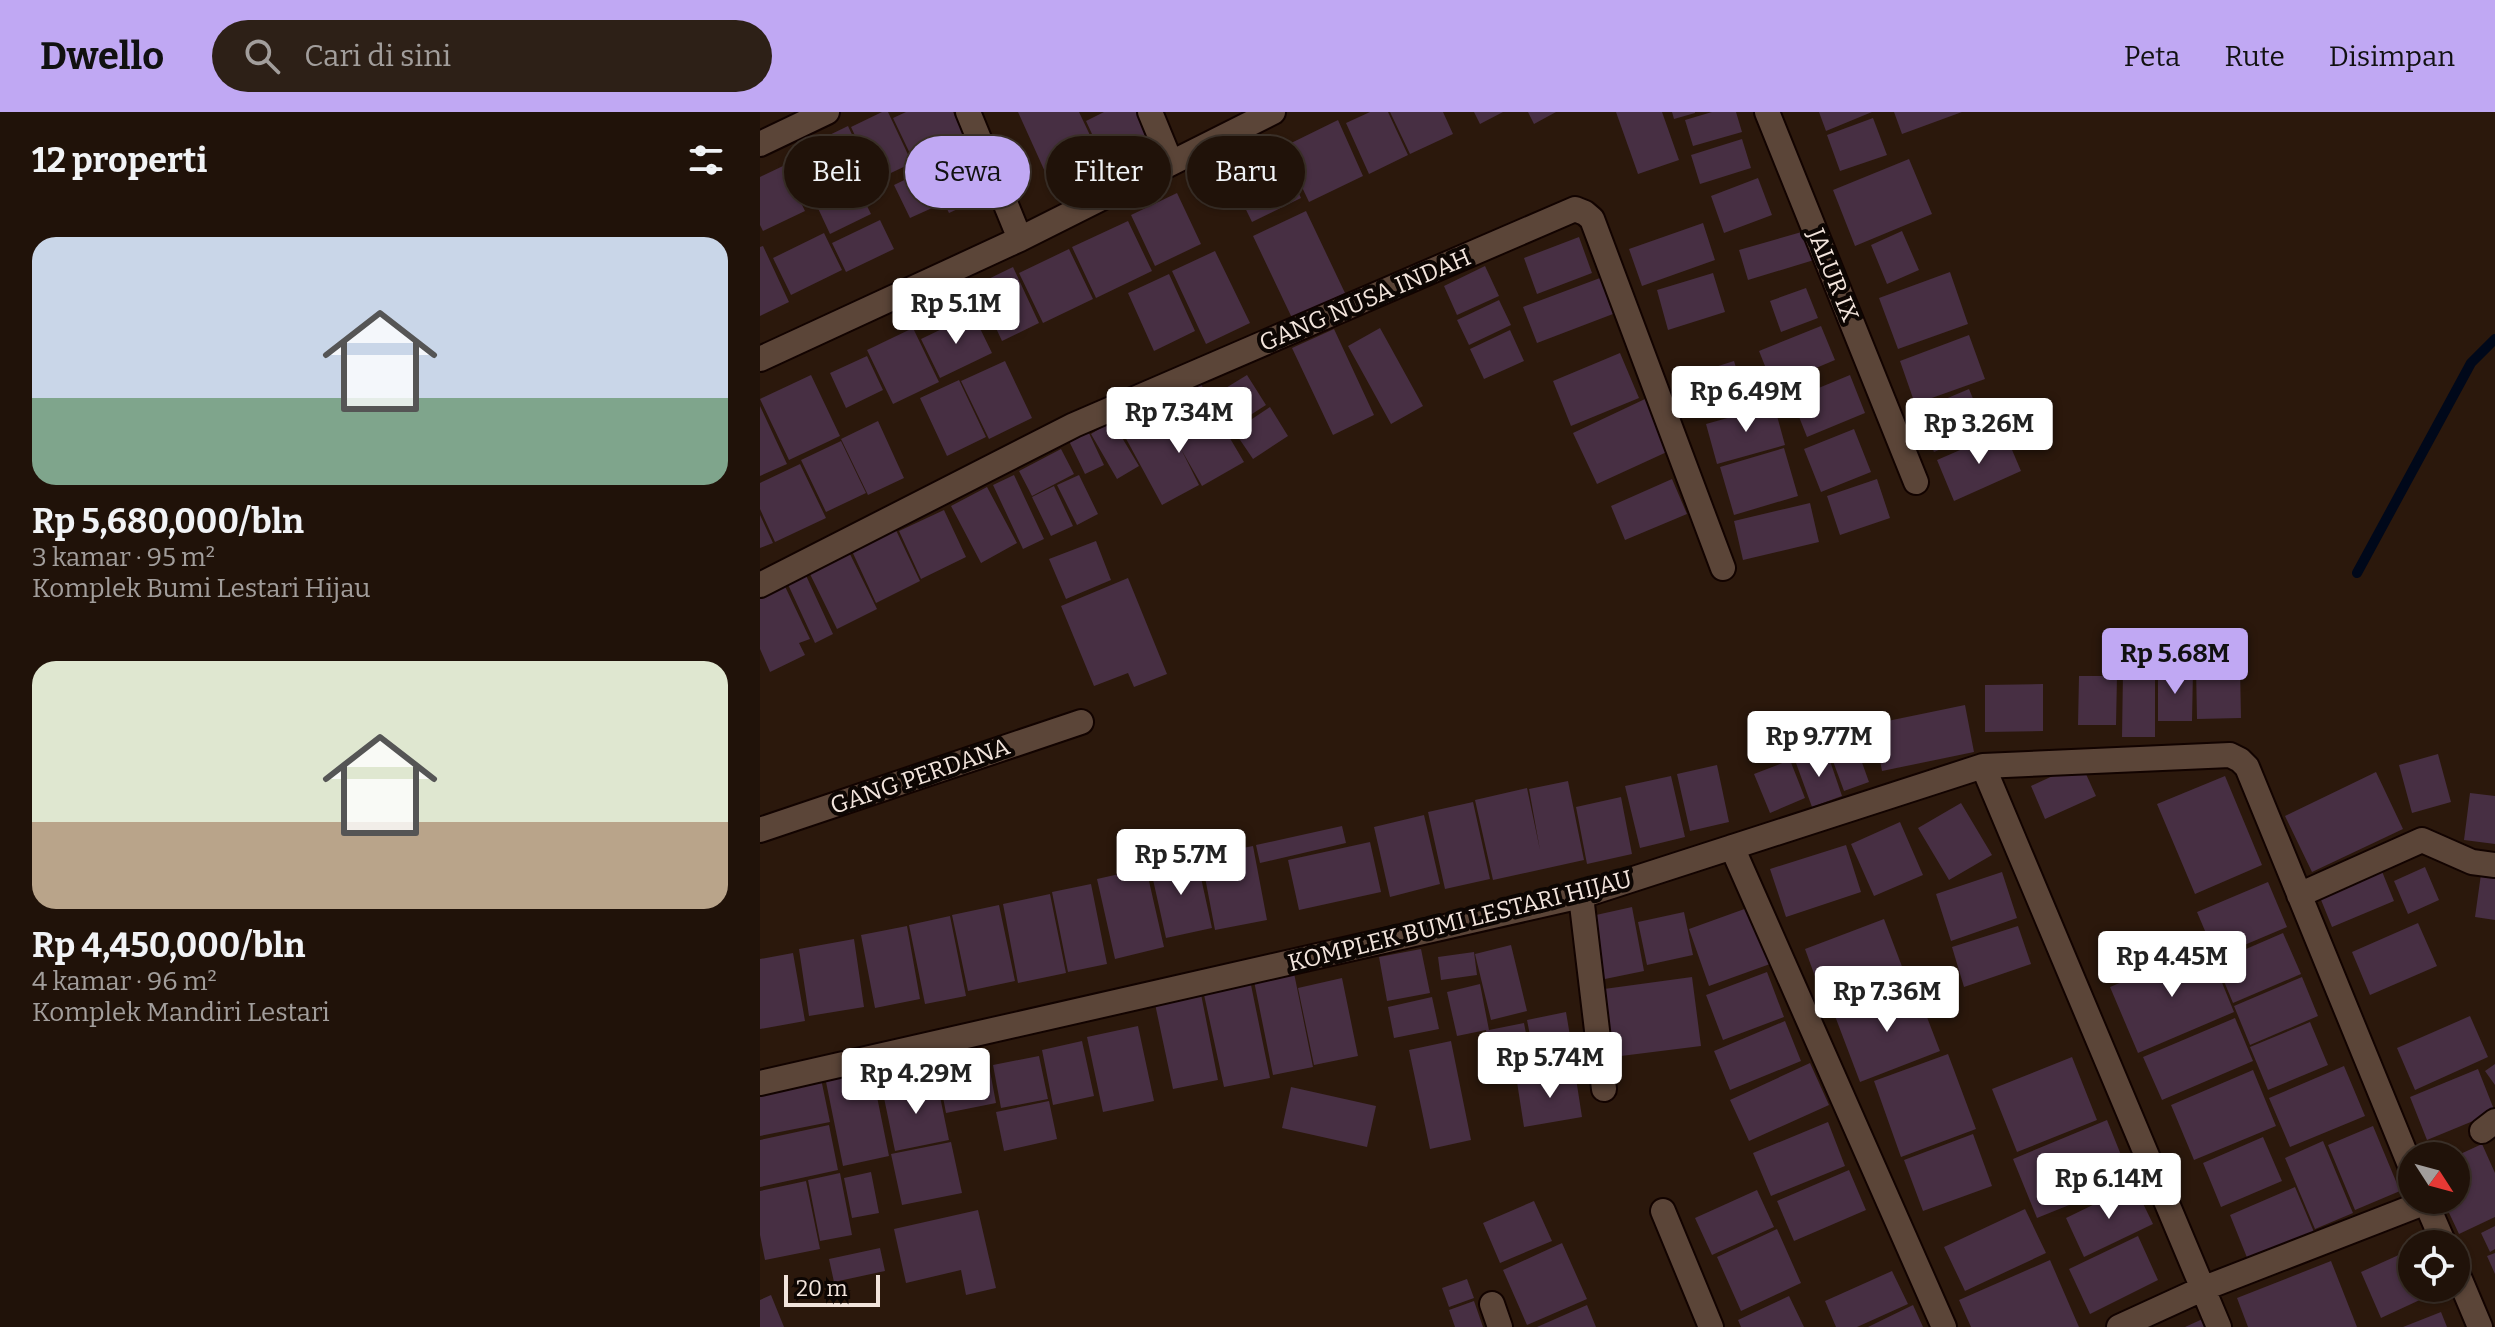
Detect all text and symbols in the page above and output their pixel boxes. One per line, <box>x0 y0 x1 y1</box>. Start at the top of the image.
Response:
search box <box>212 20 772 92</box>
text: Dwello <box>40 33 164 79</box>
icon: search <box>240 34 284 78</box>
text: Cari di sini <box>304 38 451 74</box>
text: Peta <box>2124 40 2180 73</box>
text: Rute <box>2224 40 2285 73</box>
text: Disimpan <box>2329 40 2455 73</box>
chip: Beli <box>784 136 889 208</box>
chip: Sewa <box>905 136 1030 208</box>
chip: Filter <box>1046 136 1171 208</box>
chip: Baru <box>1187 136 1305 208</box>
icon: filters <box>684 138 728 182</box>
text: 12 properti <box>32 140 207 181</box>
street label: JALUR IX <box>1801 223 1864 326</box>
street label: GANG NUSA INDAH <box>1255 243 1475 357</box>
pin: Rp 5.1M <box>882 278 1030 346</box>
text: Rp 5.1M <box>911 288 1001 319</box>
icon: home <box>308 289 452 433</box>
pin: Rp 6.49M <box>1663 366 1829 434</box>
text: Rp 6.49M <box>1690 376 1802 407</box>
pin: Rp 7.34M <box>1096 387 1262 455</box>
text: Rp 7.34M <box>1125 397 1233 428</box>
pin: Rp 3.26M <box>1896 398 2062 466</box>
text: Rp 3.26M <box>1924 408 2034 439</box>
text: Rp 5,680,000/bln <box>32 501 304 542</box>
text: 3 kamar · 95 m² <box>32 542 215 573</box>
text: Komplek Bumi Lestari Hijau <box>32 573 371 604</box>
pin: Rp 5.68M <box>2092 628 2258 696</box>
text: Rp 5.68M <box>2120 638 2230 669</box>
pin: Rp 9.77M <box>1736 711 1902 779</box>
icon: home <box>308 713 452 857</box>
text: Rp 9.77M <box>1765 721 1873 752</box>
street label: GANG PERDANA <box>827 732 1013 820</box>
pin: Rp 5.7M <box>1107 829 1255 897</box>
text: Rp 5.7M <box>1135 839 1227 870</box>
street label: KOMPLEK BUMI LESTARI HIJAU <box>1285 865 1635 977</box>
text: Rp 4,450,000/bln <box>32 925 305 966</box>
pin: Rp 4.45M <box>2089 931 2255 999</box>
text: Rp 4.45M <box>2116 941 2228 972</box>
text: 4 kamar · 96 m² <box>32 966 217 997</box>
pin: Rp 7.36M <box>1804 966 1970 1034</box>
text: Rp 7.36M <box>1833 976 1941 1007</box>
text: Komplek Mandiri Lestari <box>32 997 330 1028</box>
pin: Rp 5.74M <box>1467 1032 1633 1100</box>
text: Rp 5.74M <box>1496 1042 1604 1073</box>
pin: Rp 4.29M <box>833 1048 999 1116</box>
text: Rp 4.29M <box>860 1058 972 1089</box>
north arrow <box>2398 1142 2470 1214</box>
map controls <box>2398 1142 2470 1302</box>
pin: Rp 6.14M <box>2026 1153 2192 1221</box>
text: Rp 6.14M <box>2055 1163 2163 1194</box>
button: locate <box>2398 1230 2470 1302</box>
scale bar <box>784 1271 880 1307</box>
text: 20 m <box>796 1275 847 1302</box>

